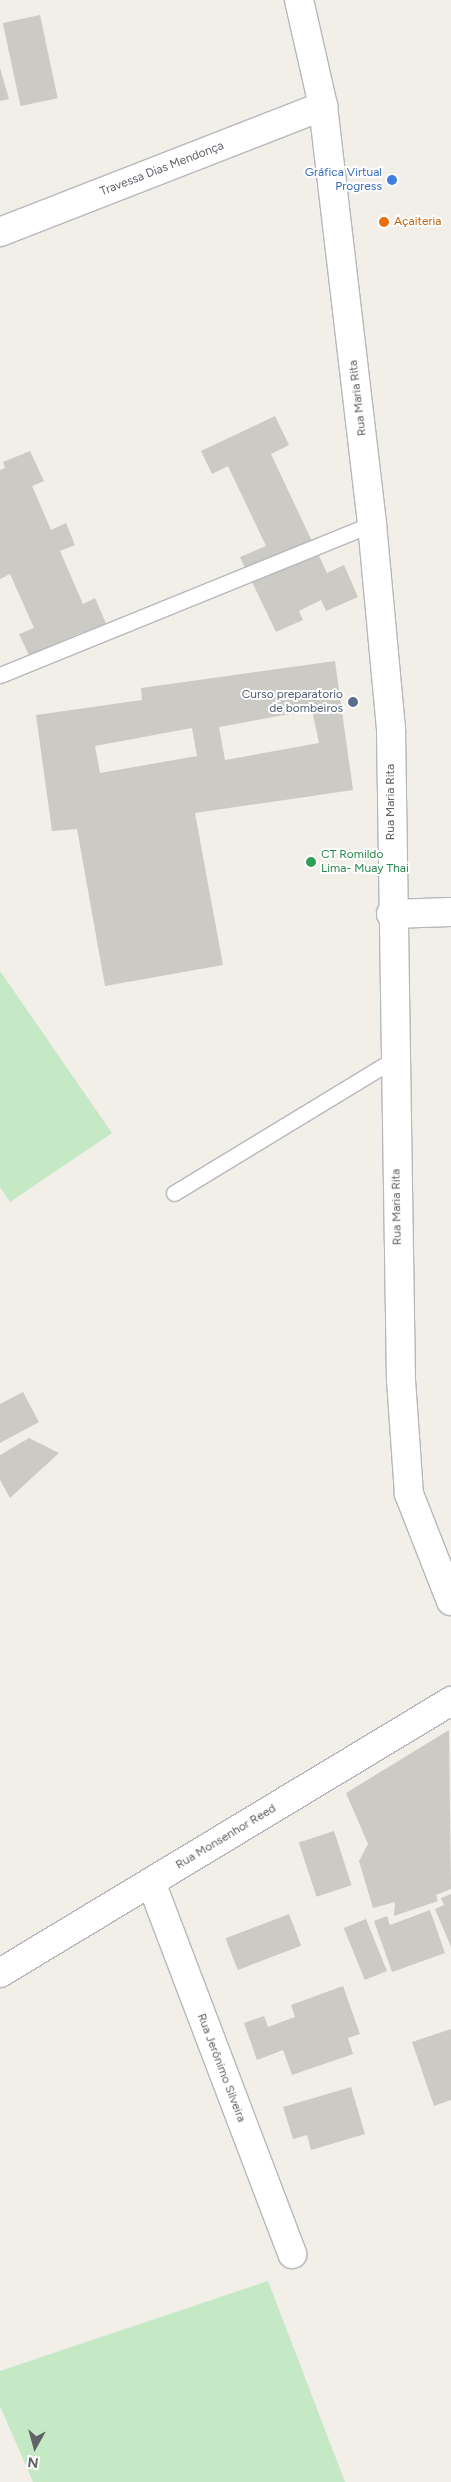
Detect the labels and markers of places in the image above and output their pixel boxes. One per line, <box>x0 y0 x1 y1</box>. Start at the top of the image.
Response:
place label: Gráfica Virtual Progress <box>305 166 382 194</box>
marker: Gráfica Virtual Progress <box>386 174 398 186</box>
place label: Açaiteria <box>394 215 441 229</box>
marker: Açaiteria <box>378 216 390 228</box>
place label: Curso preparatorio de bombeiros <box>242 688 343 716</box>
marker: Curso preparatorio de bombeiros <box>347 696 359 708</box>
place label: CT Romildo Lima- Muay Thai <box>321 848 409 876</box>
marker: CT Romildo Lima- Muay Thai <box>305 856 317 868</box>

